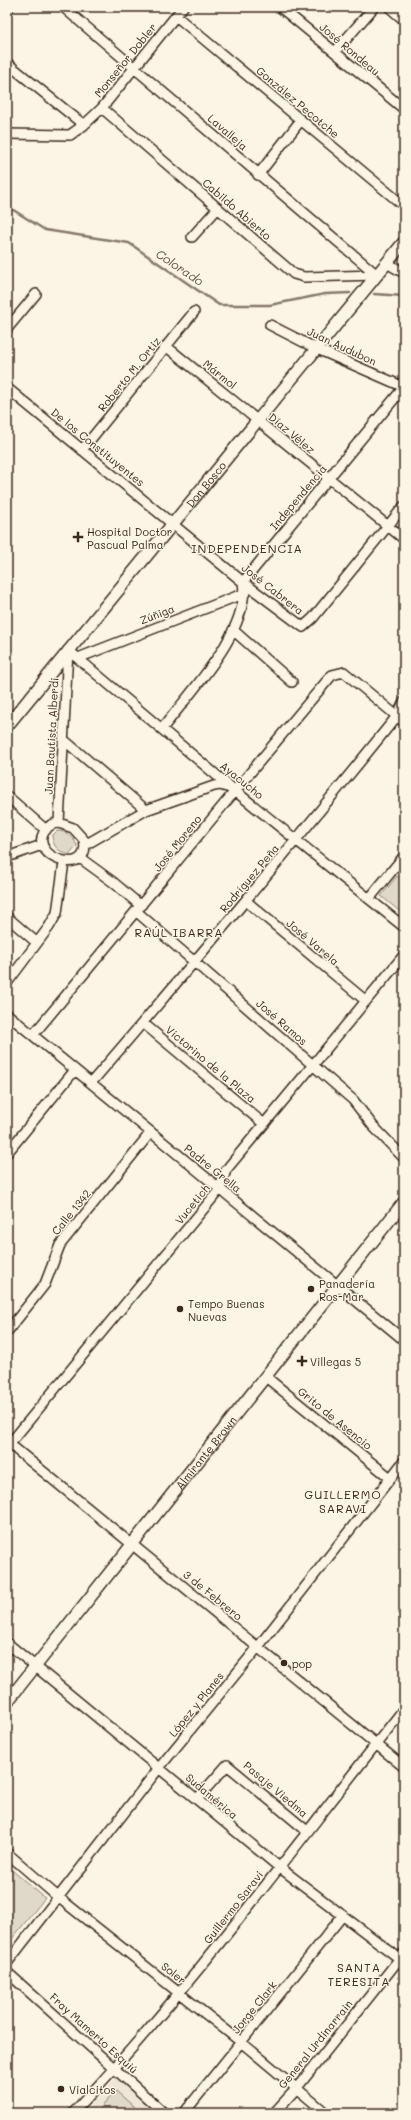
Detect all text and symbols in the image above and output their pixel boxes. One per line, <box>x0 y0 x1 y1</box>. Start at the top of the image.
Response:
street label: José Rondeau <box>317 19 383 79</box>
street label: Monseñor Dobler <box>90 20 160 100</box>
street label: González Pecotche <box>253 63 343 141</box>
street label: Lavalleja <box>205 111 251 154</box>
street label: Cabildo Abierto <box>199 175 275 243</box>
water label: Colorado <box>153 245 207 289</box>
street label: Juan Audubon <box>305 323 379 369</box>
street label: Roberto M. Ortiz <box>94 334 164 414</box>
street label: Mármol <box>200 356 240 392</box>
street label: De los Constituyentes <box>48 404 148 490</box>
street label: Díaz Vélez <box>266 409 318 457</box>
street label: Don Bosco <box>182 457 229 510</box>
street label: Independencia <box>266 461 330 533</box>
place label: Hospital Doctor Pascual Palma <box>87 524 172 552</box>
marker: Hospital Doctor Pascual Palma <box>72 531 84 543</box>
district label: INDEPENDENCIA <box>191 540 303 556</box>
street label: José Cabrera <box>239 560 307 618</box>
street label: Zúñiga <box>137 600 177 627</box>
street label: Juan Bautista Alberdi <box>40 677 62 795</box>
street label: Ayacucho <box>217 758 267 802</box>
street label: José Moreno <box>150 811 205 874</box>
street label: Rodríguez Peña <box>216 841 282 915</box>
street label: José Varela <box>284 916 342 968</box>
district label: RAÚL IBARRA <box>134 924 224 940</box>
street label: José Ramos <box>253 996 311 1048</box>
street label: Victorino de la Plaza <box>163 1022 259 1106</box>
street label: Padre Grella <box>181 1140 245 1196</box>
street label: Vucetich <box>171 1181 213 1227</box>
street label: Calle 1342 <box>48 1186 94 1238</box>
place label: Panadería Ros-Mar <box>319 1276 375 1304</box>
marker: Panadería Ros-Mar <box>306 1284 316 1294</box>
place label: Tempo Buenas Nuevas <box>188 1296 264 1324</box>
marker: Tempo Buenas Nuevas <box>175 1304 185 1314</box>
place label: Villegas 5 <box>310 1354 361 1369</box>
marker: Villegas 5 <box>297 1356 307 1366</box>
street label: Grito de Asencio <box>295 1383 376 1453</box>
street label: Almirante Brown <box>172 1412 239 1492</box>
district label: GUILLERMO SARAVI <box>304 1486 382 1516</box>
street label: 3 de Febrero <box>180 1567 246 1624</box>
place label: pop <box>292 1656 312 1671</box>
marker: pop <box>279 1658 289 1668</box>
street label: López y Planes <box>165 1668 227 1740</box>
street label: Pasaje Viedma <box>241 1758 311 1820</box>
street label: Sudamérica <box>183 1770 241 1822</box>
street label: Guillermo Saravi <box>200 1867 266 1947</box>
street label: Soler <box>158 1959 190 1987</box>
district label: SANTA TERESITA <box>327 1959 391 1989</box>
street label: Jorge Clark <box>228 1977 280 2036</box>
street label: Fray Mamerto Esquiú <box>47 1989 141 2077</box>
street label: General Urdinarrain <box>275 1997 355 2091</box>
place label: Vialcitos <box>69 2082 116 2097</box>
marker: Vialcitos <box>56 2084 66 2094</box>

